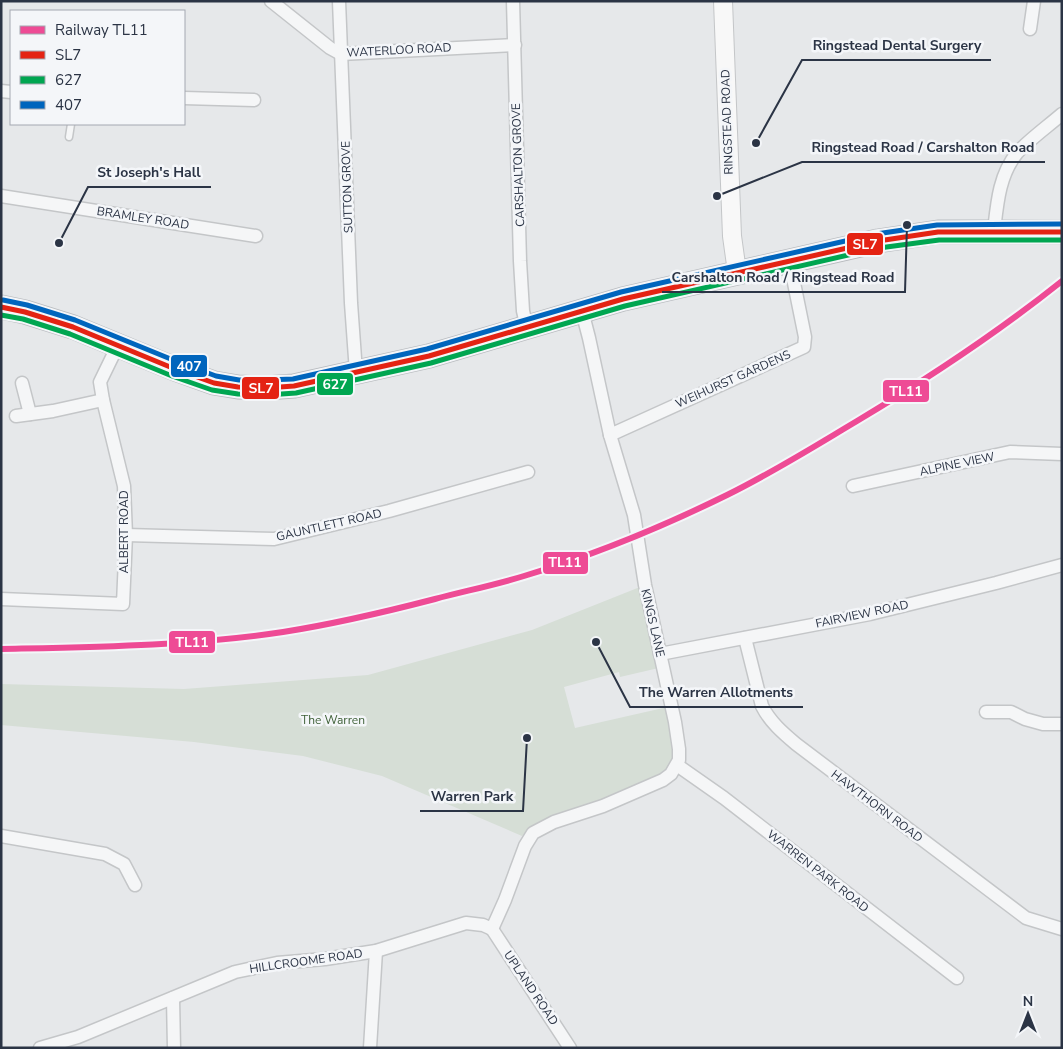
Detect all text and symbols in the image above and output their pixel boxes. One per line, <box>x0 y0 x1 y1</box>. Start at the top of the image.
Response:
legend <box>10 10 185 125</box>
text: Railway TL11 <box>55 20 148 40</box>
callout: Ringstead Dental Surgery <box>802 31 991 60</box>
text: Ringstead Dental Surgery <box>813 36 982 55</box>
street label: WATERLOO ROAD <box>346 39 452 61</box>
text: SL7 <box>55 45 81 65</box>
street label: RINGSTEAD ROAD <box>717 69 737 175</box>
text: 627 <box>55 70 82 90</box>
text: 407 <box>55 95 82 115</box>
street label: CARSHALTON GROVE <box>508 103 528 227</box>
callout: Ringstead Road / Carshalton Road <box>802 133 1045 162</box>
text: Ringstead Road / Carshalton Road <box>812 138 1034 157</box>
street label: SUTTON GROVE <box>337 141 357 233</box>
callout: St Joseph's Hall <box>88 158 211 187</box>
text: St Joseph's Hall <box>97 163 201 182</box>
street label: BRAMLEY ROAD <box>96 203 190 233</box>
line badge: SL7 <box>846 232 884 256</box>
text: SL7 <box>852 235 878 254</box>
callout: Carshalton Road / Ringstead Road <box>662 263 905 292</box>
text: Carshalton Road / Ringstead Road <box>672 268 894 287</box>
street label: WEIHURST GARDENS <box>673 346 793 412</box>
line badge: 407 <box>170 354 208 378</box>
text: 407 <box>176 357 202 376</box>
line badge: 627 <box>316 372 354 396</box>
text: 627 <box>322 375 348 394</box>
line badge: SL7 <box>241 376 280 400</box>
text: SL7 <box>248 379 274 398</box>
line badge: TL11 <box>882 379 930 403</box>
text: TL11 <box>889 382 923 401</box>
street label: ALPINE VIEW <box>918 448 996 480</box>
street label: ALBERT ROAD <box>116 490 132 574</box>
street label: GAUNTLETT ROAD <box>275 505 383 545</box>
line badge: TL11 <box>542 551 589 575</box>
text: TL11 <box>548 553 582 572</box>
street label: KINGS LANE <box>637 587 669 659</box>
street label: FAIRVIEW ROAD <box>814 596 910 632</box>
line badge: TL11 <box>168 630 216 654</box>
text: TL11 <box>175 633 209 652</box>
callout: The Warren Allotments <box>630 678 803 707</box>
text: The Warren Allotments <box>639 683 793 702</box>
park label: The Warren <box>301 712 365 728</box>
street label: HAWTHORN ROAD <box>828 766 926 846</box>
callout: Warren Park <box>420 782 523 811</box>
text: Warren Park <box>431 787 514 806</box>
street label: WARREN PARK ROAD <box>764 826 872 916</box>
street label: HILLCROOME ROAD <box>248 945 364 977</box>
street label: UPLAND ROAD <box>500 948 562 1029</box>
north arrow <box>1003 989 1053 1039</box>
text: N <box>1023 992 1033 1011</box>

